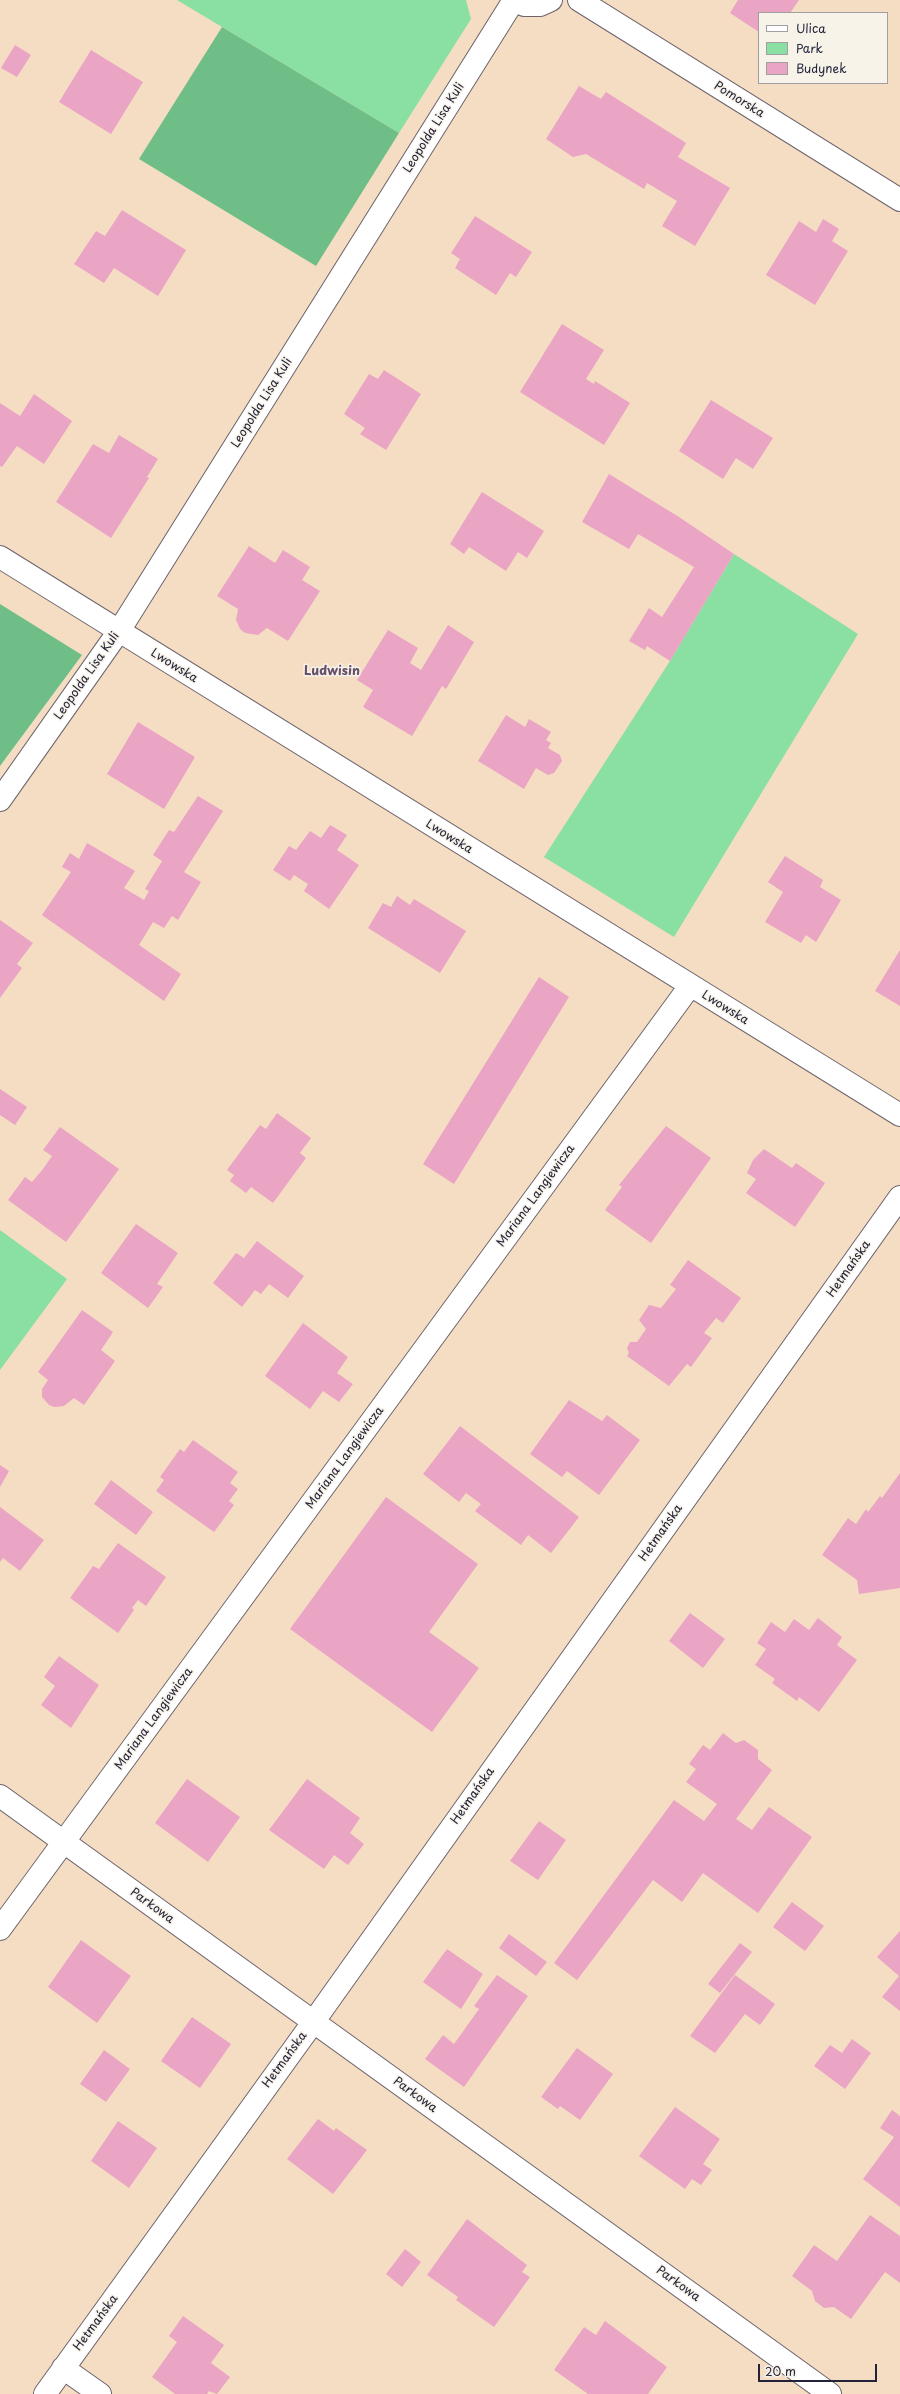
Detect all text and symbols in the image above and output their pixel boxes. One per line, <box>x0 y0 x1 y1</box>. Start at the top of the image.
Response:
legend <box>758 12 888 84</box>
text: Ulica <box>796 19 826 37</box>
text: Park <box>796 39 823 57</box>
text: Budynek <box>796 59 846 77</box>
street label: Pomorska <box>711 79 767 121</box>
street label: Leopolda Lisa Kuli <box>401 80 467 176</box>
street label: Leopolda Lisa Kuli <box>229 355 295 451</box>
street label: Leopolda Lisa Kuli <box>51 630 123 722</box>
street label: Lwowska <box>148 646 200 686</box>
district label: Ludwisin <box>304 663 360 679</box>
street label: Lwowska <box>423 817 475 857</box>
street label: Lwowska <box>699 988 751 1028</box>
street label: Mariana Langiewicza <box>494 1142 578 1250</box>
street label: Hetmańska <box>824 1238 874 1300</box>
street label: Mariana Langiewicza <box>303 1404 387 1512</box>
street label: Hetmańska <box>636 1502 686 1564</box>
street label: Mariana Langiewicza <box>112 1665 196 1773</box>
street label: Hetmańska <box>448 1765 498 1827</box>
street label: Parkowa <box>127 1885 177 1927</box>
street label: Hetmańska <box>260 2029 310 2091</box>
street label: Parkowa <box>390 2074 440 2116</box>
street label: Parkowa <box>653 2263 703 2305</box>
street label: Hetmańska <box>71 2292 121 2354</box>
scale bar <box>760 2356 879 2382</box>
text: 20 m <box>765 2362 796 2380</box>

